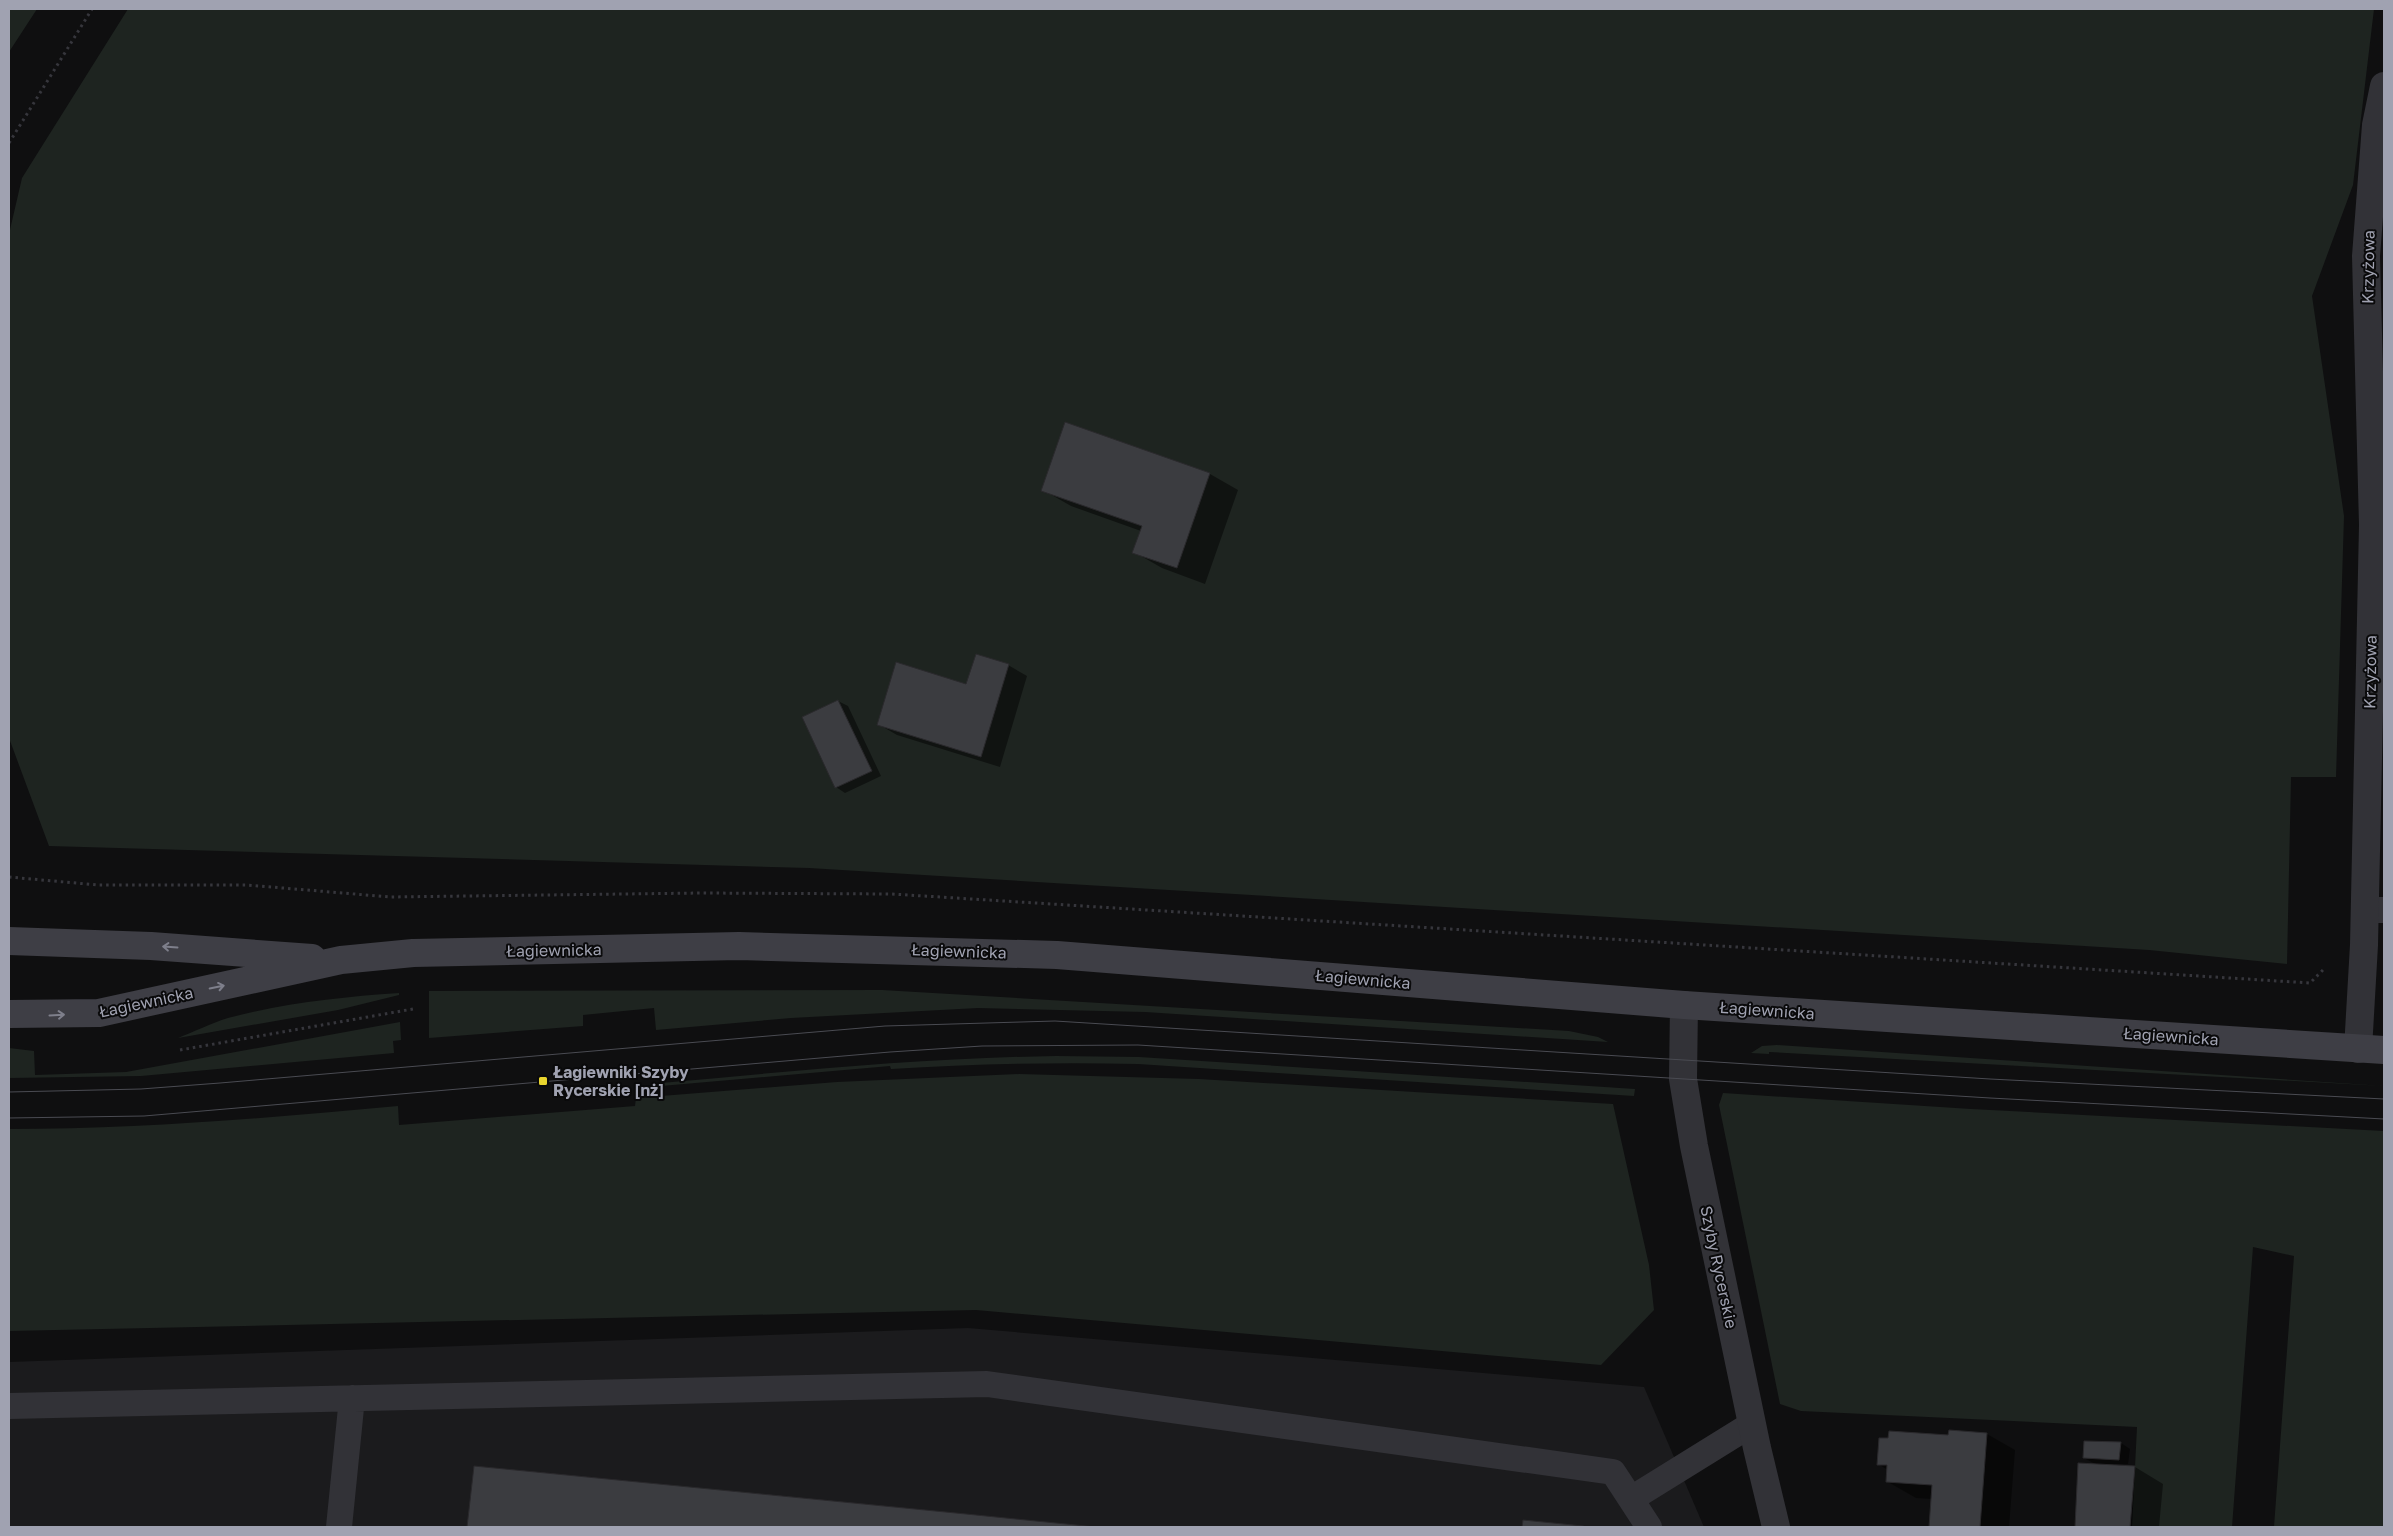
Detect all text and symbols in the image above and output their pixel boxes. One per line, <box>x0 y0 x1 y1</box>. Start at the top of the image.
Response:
street label: Krzyżowa <box>2357 230 2379 304</box>
street label: Krzyżowa <box>2359 635 2381 709</box>
street label: Łagiewnicka <box>506 939 602 961</box>
street label: Łagiewnicka <box>911 939 1007 963</box>
one-way arrow <box>162 943 178 952</box>
street label: Łagiewnicka <box>1314 965 1412 993</box>
street label: Łagiewnicka <box>97 982 195 1022</box>
one-way arrow <box>209 982 225 991</box>
street label: Łagiewnicka <box>1719 997 1815 1023</box>
one-way arrow <box>49 1010 65 1019</box>
street label: Łagiewnicka <box>2123 1023 2219 1049</box>
place label: Łagiewniki Szyby Rycerskie [nż] <box>553 1062 689 1100</box>
marker: Łagiewniki Szyby Rycerskie [nż] <box>537 1075 549 1087</box>
street label: Szyby Rycerskie <box>1696 1204 1742 1330</box>

